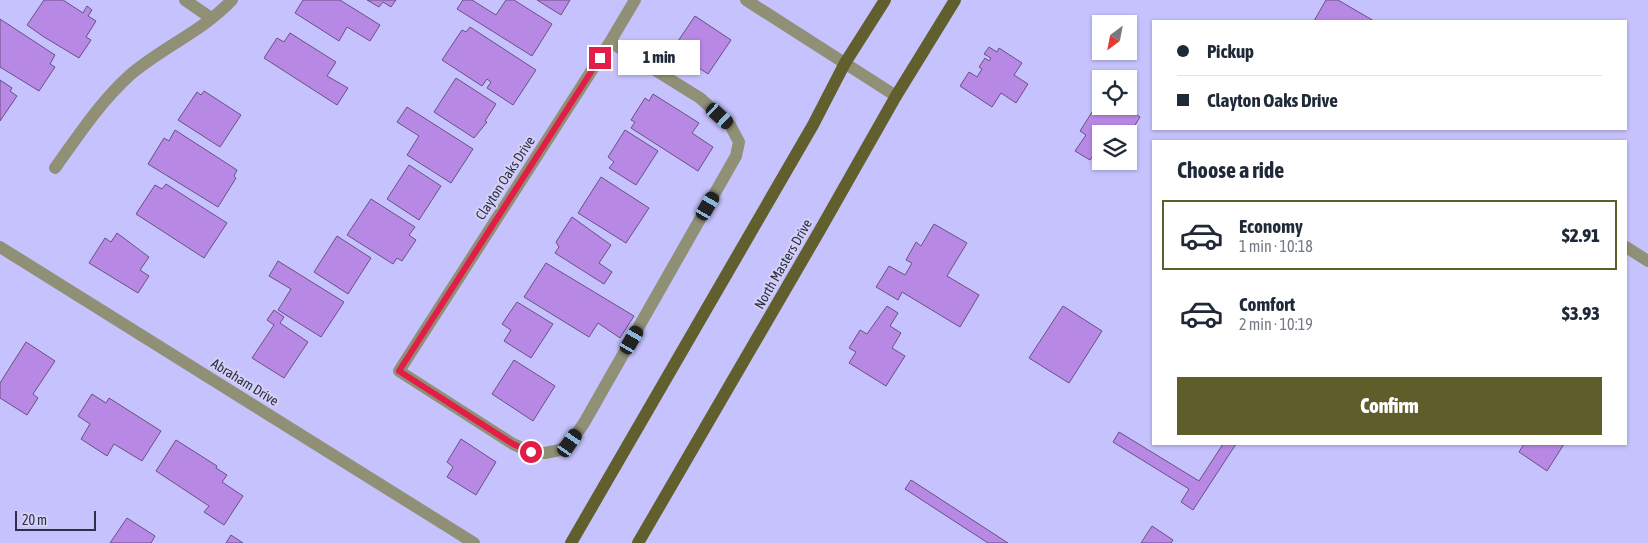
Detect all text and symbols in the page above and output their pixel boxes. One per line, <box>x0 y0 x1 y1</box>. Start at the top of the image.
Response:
north arrow <box>1092 15 1138 60</box>
map controls <box>1092 15 1137 170</box>
callout: 1 min <box>618 40 700 76</box>
text: Pickup <box>1207 40 1254 62</box>
route end <box>589 47 611 69</box>
text: 1 min <box>643 48 675 66</box>
button: locate <box>1092 70 1137 115</box>
text: Clayton Oaks Drive <box>1207 89 1338 111</box>
car <box>703 100 736 132</box>
button: layers <box>1092 125 1137 170</box>
street label: Clayton Oaks Drive <box>472 133 538 223</box>
text: Choose a ride <box>1177 157 1284 183</box>
car <box>694 189 721 223</box>
icon: car <box>1179 213 1224 258</box>
text: Economy <box>1239 215 1303 237</box>
street label: North Masters Drive <box>751 216 815 312</box>
text: $2.91 <box>1562 224 1600 246</box>
text: 1 min · 10:18 <box>1239 237 1313 255</box>
icon: car <box>1179 291 1224 336</box>
text: Comfort <box>1239 293 1295 315</box>
text: $3.93 <box>1562 302 1600 324</box>
text: 2 min · 10:19 <box>1239 315 1313 333</box>
car <box>618 323 645 357</box>
street label: Abraham Drive <box>208 355 282 409</box>
button: Confirm <box>1177 377 1602 435</box>
car <box>555 426 584 460</box>
route start <box>520 441 542 463</box>
scale bar <box>15 508 96 531</box>
text: 20 m <box>22 512 47 528</box>

